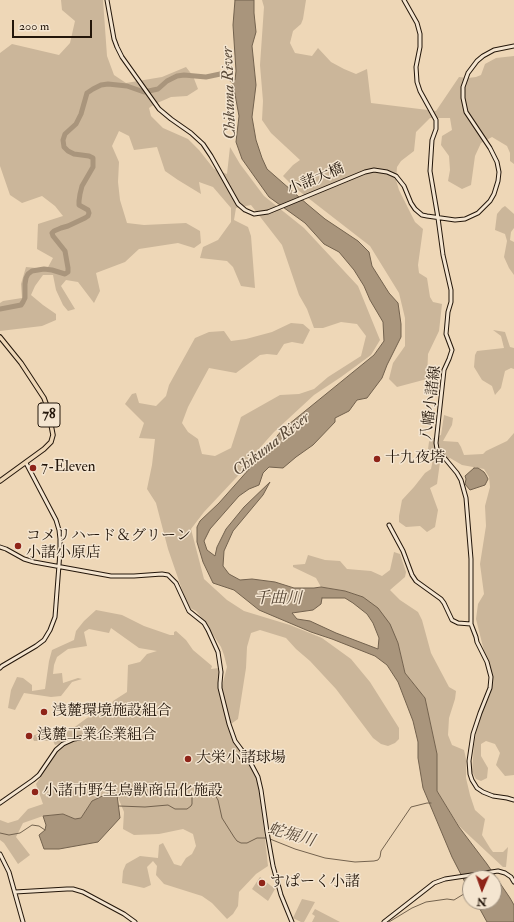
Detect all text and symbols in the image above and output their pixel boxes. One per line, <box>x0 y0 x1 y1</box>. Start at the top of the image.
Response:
scale bar <box>14 12 94 38</box>
text: 200 m <box>19 19 49 34</box>
water label: Chikuma River <box>219 46 241 140</box>
street label: 小諸大橋 <box>285 160 347 200</box>
street label: 八幡小諸線 <box>418 365 446 441</box>
road number: 78 <box>38 403 60 427</box>
water label: Chikuma River <box>230 409 314 481</box>
place label: 十九夜塔 <box>385 450 445 468</box>
marker: 十九夜塔 <box>372 454 382 464</box>
place label: 7-Eleven <box>41 459 95 477</box>
marker: 7-Eleven <box>28 463 38 473</box>
place label: コメリハード＆グリーン 小諸小原店 <box>26 528 191 563</box>
marker: コメリハード＆グリーン 小諸小原店 <box>13 541 23 551</box>
water label: 千曲川 <box>254 590 302 610</box>
place label: 浅麓環境施設組合 <box>52 703 172 721</box>
marker: 浅麓環境施設組合 <box>39 707 49 717</box>
place label: 浅麓工業企業組合 <box>37 727 157 745</box>
marker: 浅麓工業企業組合 <box>24 731 34 741</box>
place label: 大栄小諸球場 <box>196 750 286 768</box>
marker: 大栄小諸球場 <box>183 754 193 764</box>
place label: 小諸市野生鳥獣商品化施設 <box>43 783 223 801</box>
marker: 小諸市野生鳥獣商品化施設 <box>30 787 40 797</box>
water label: 蛇堀川 <box>265 820 317 852</box>
north arrow <box>462 870 502 910</box>
place label: すぱーく小諸 <box>270 874 360 892</box>
marker: すぱーく小諸 <box>257 878 267 888</box>
text: N <box>476 895 487 908</box>

